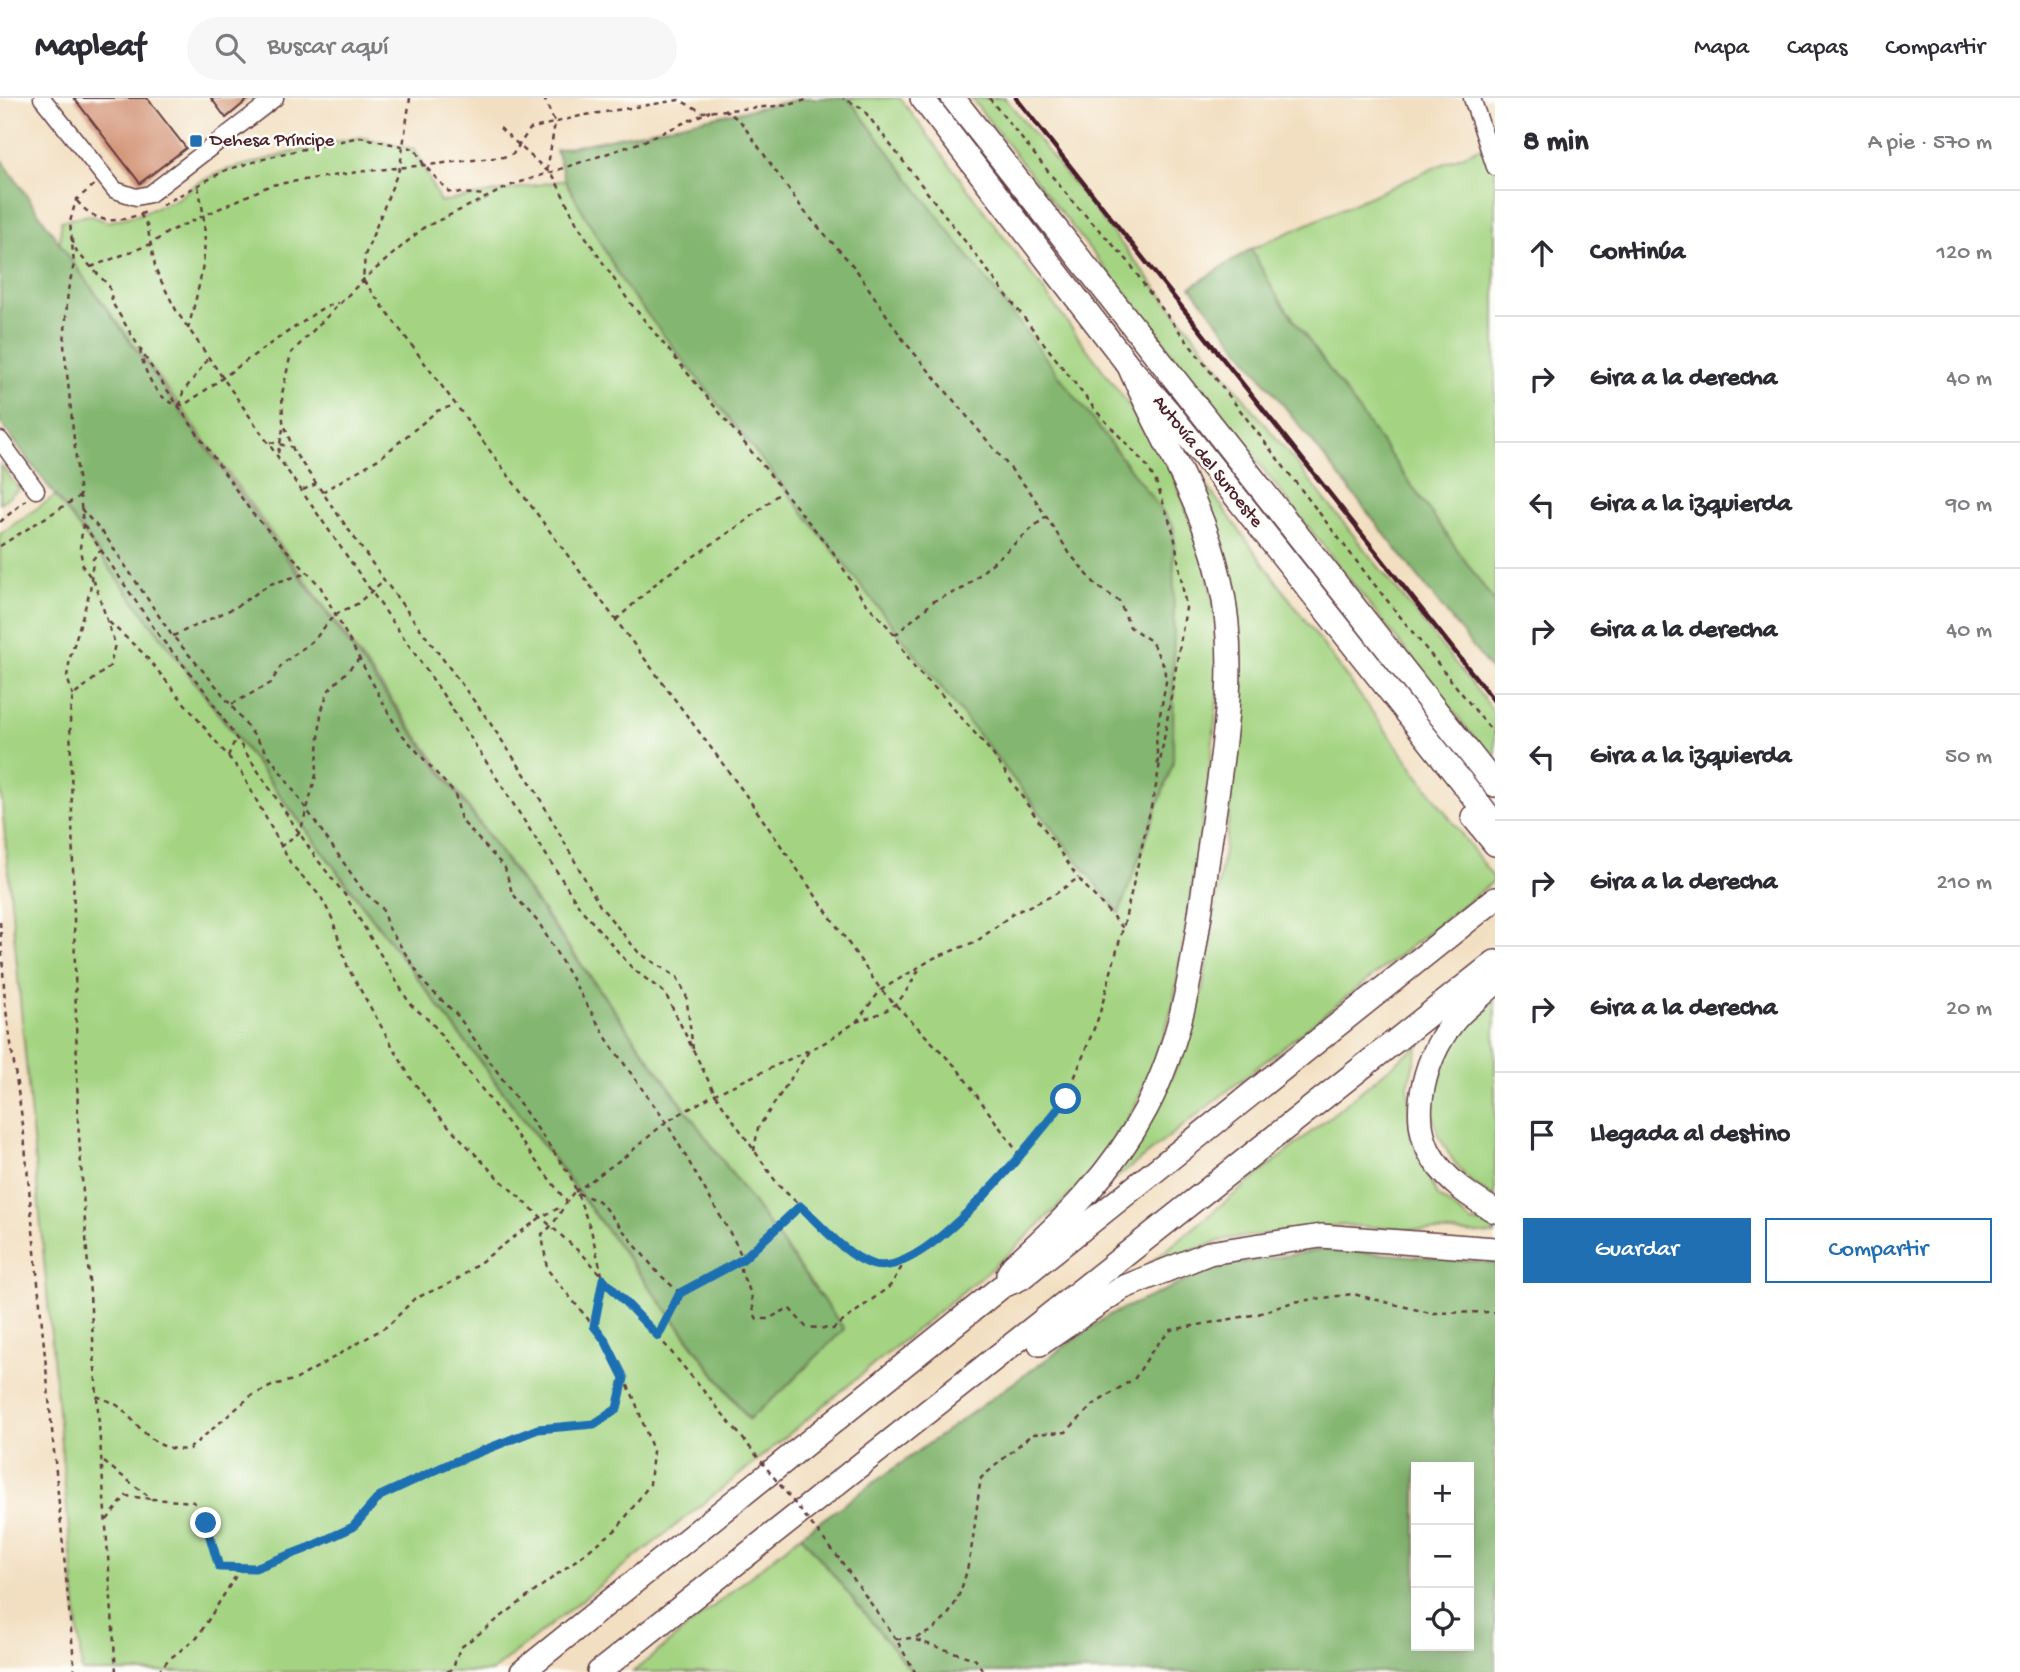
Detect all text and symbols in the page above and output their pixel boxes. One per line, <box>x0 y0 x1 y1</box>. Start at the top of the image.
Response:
search box <box>187 17 677 80</box>
text: Mapleaf <box>35 29 145 67</box>
icon: search <box>211 29 249 67</box>
text: Buscar aquí <box>267 33 389 64</box>
text: Mapa <box>1694 34 1749 63</box>
text: Capas <box>1787 34 1847 63</box>
text: Compartir <box>1885 34 1985 63</box>
text: 8 min <box>1523 126 1589 161</box>
place label: Dehesa Príncipe <box>208 130 335 153</box>
text: A pie · 570 m <box>1868 130 1992 157</box>
marker: Dehesa Príncipe <box>188 133 204 149</box>
icon: ahead <box>1523 234 1561 272</box>
text: Continúa <box>1590 238 1685 269</box>
text: 120 m <box>1937 240 1992 267</box>
icon: right <box>1523 360 1561 398</box>
text: Gira a la derecha <box>1590 364 1777 395</box>
text: 40 m <box>1946 366 1992 393</box>
street label: Autovía del Suroeste <box>1147 391 1268 533</box>
icon: left <box>1523 486 1561 524</box>
text: Gira a la izquierda <box>1590 490 1792 521</box>
text: 90 m <box>1946 492 1992 519</box>
icon: right <box>1523 612 1561 650</box>
text: Gira a la derecha <box>1590 616 1777 647</box>
text: 40 m <box>1946 618 1992 645</box>
icon: left <box>1523 738 1561 776</box>
text: Gira a la izquierda <box>1590 742 1792 773</box>
text: 50 m <box>1945 744 1992 771</box>
icon: right <box>1523 864 1561 902</box>
text: Gira a la derecha <box>1590 868 1777 899</box>
text: 210 m <box>1937 870 1992 897</box>
icon: right <box>1523 990 1561 1028</box>
text: Gira a la derecha <box>1590 994 1777 1025</box>
text: 20 m <box>1946 996 1992 1023</box>
route start <box>1050 1083 1081 1114</box>
icon: arrive <box>1523 1116 1561 1154</box>
text: Llegada al destino <box>1590 1120 1790 1151</box>
button: Guardar <box>1523 1218 1751 1283</box>
button: Compartir <box>1765 1218 1992 1283</box>
map controls <box>1411 1462 1474 1651</box>
button: + <box>1411 1462 1474 1525</box>
route end <box>190 1507 221 1538</box>
button: − <box>1411 1525 1474 1588</box>
button: locate <box>1411 1588 1474 1651</box>

